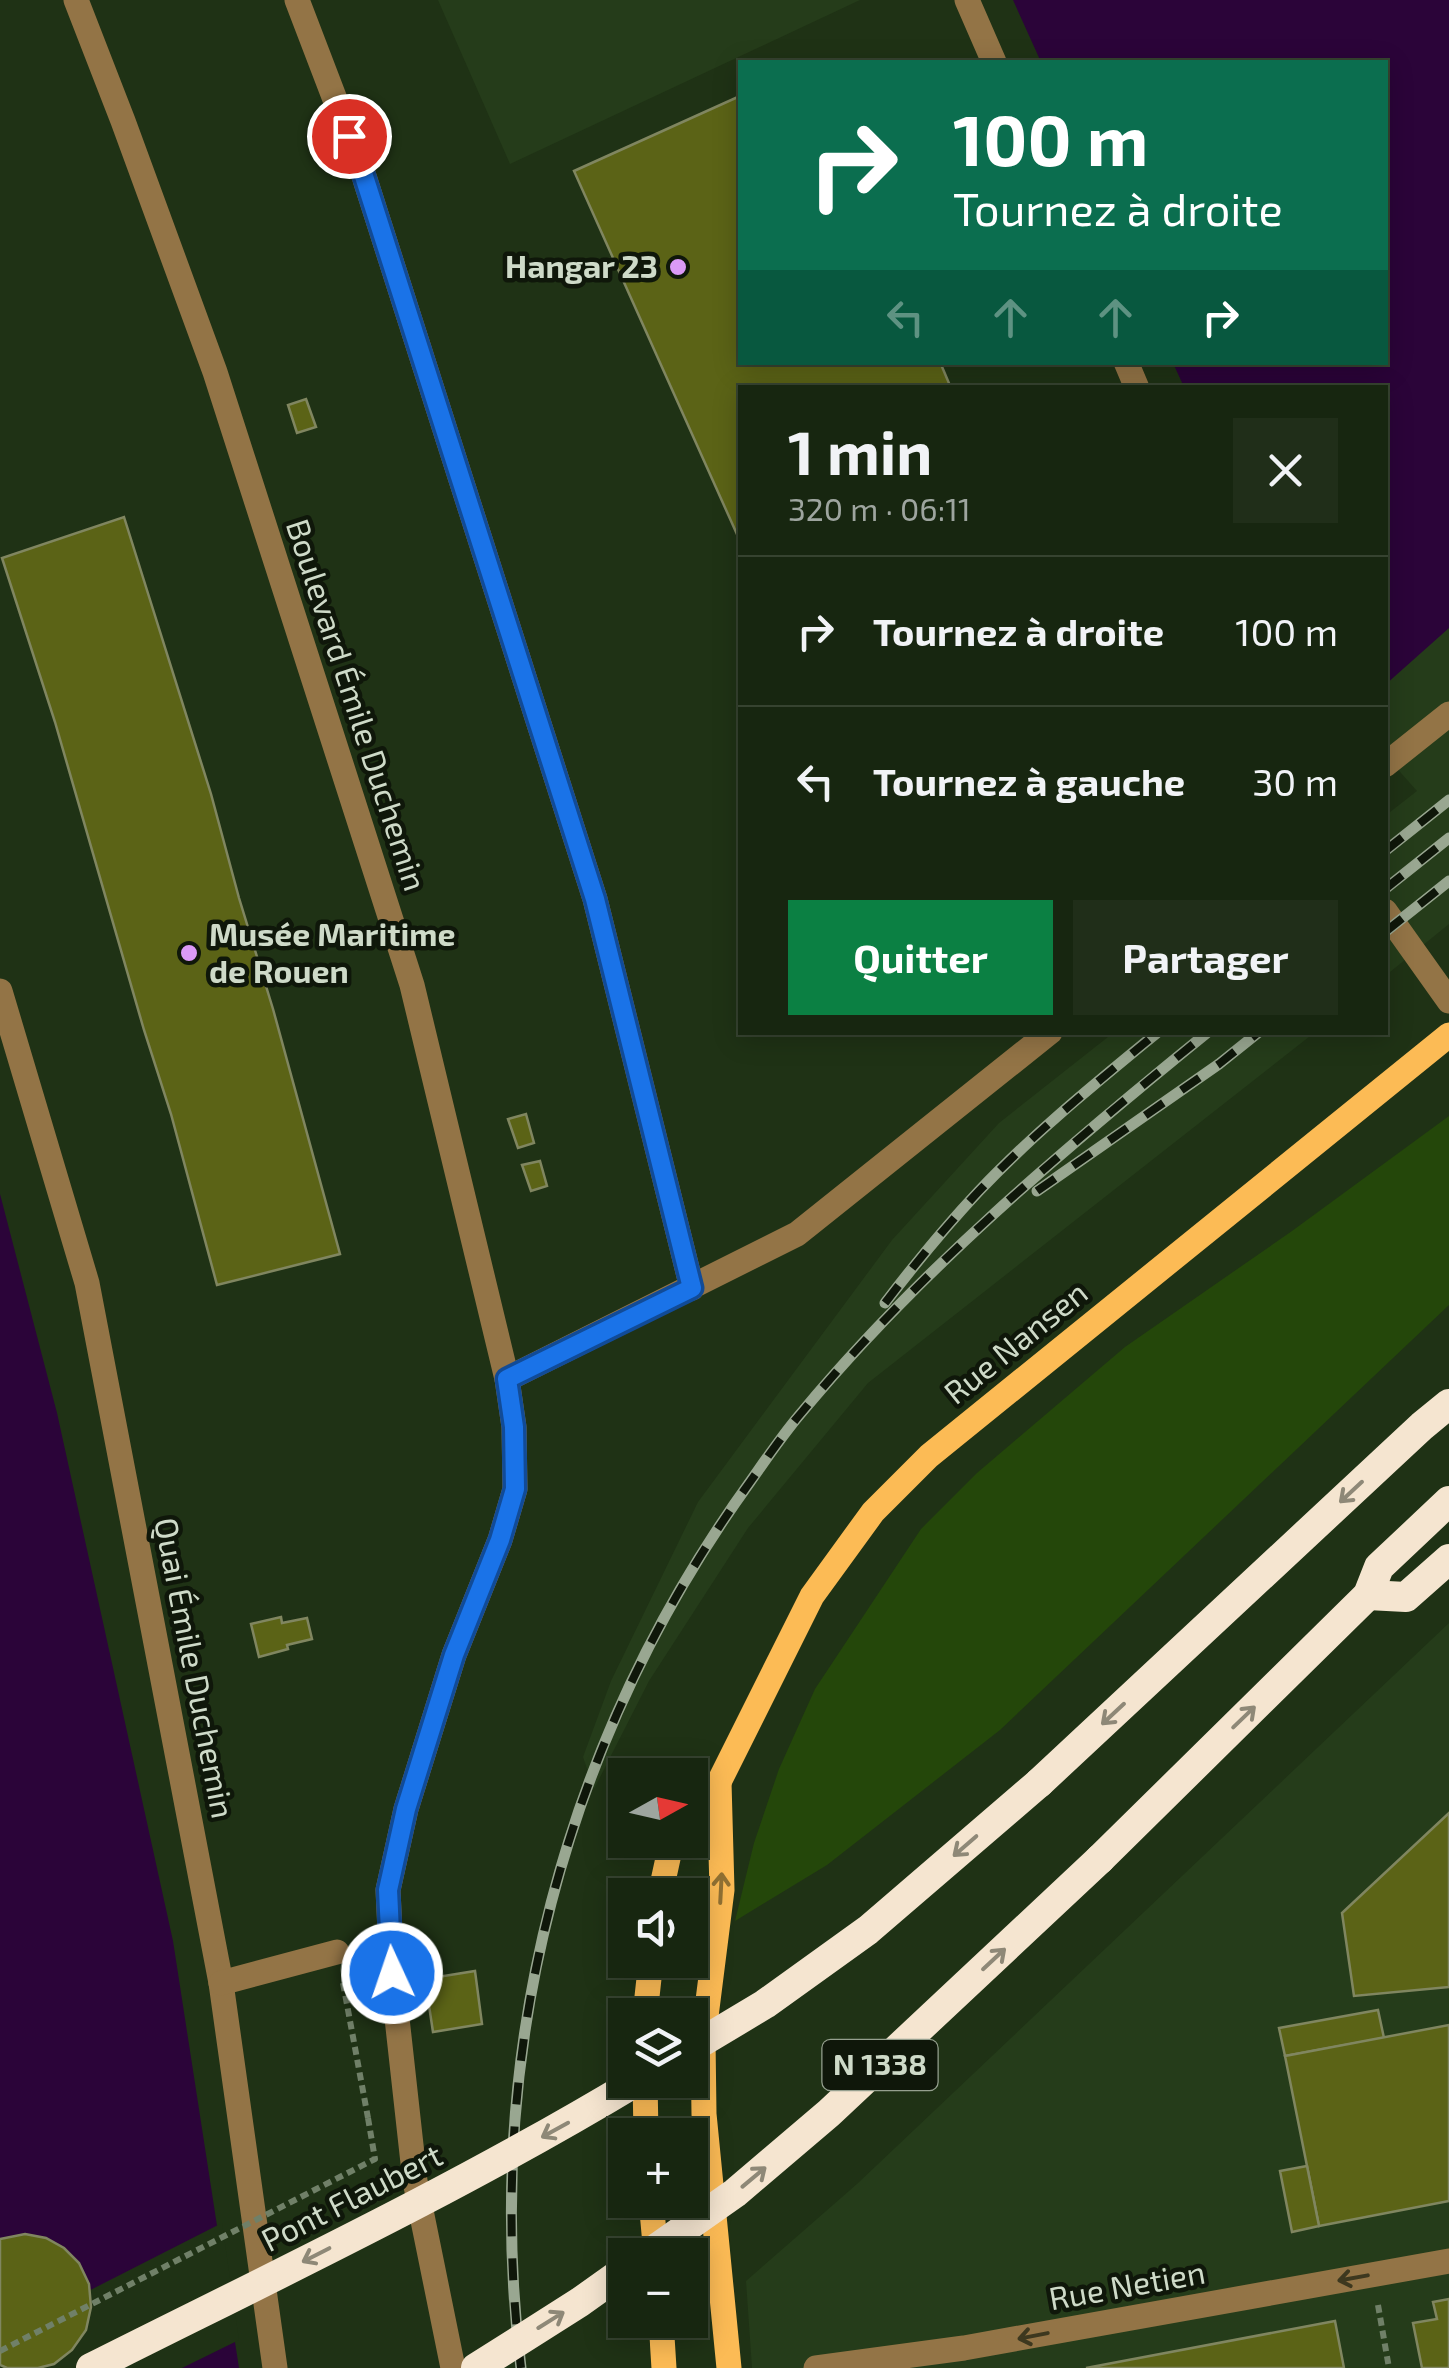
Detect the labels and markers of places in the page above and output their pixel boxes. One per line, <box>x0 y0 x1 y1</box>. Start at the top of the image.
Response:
pin <box>307 94 392 179</box>
place label: Hangar 23 <box>505 246 658 284</box>
marker: Hangar 23 <box>667 256 689 278</box>
place label: Musée Maritime de Rouen <box>209 914 455 989</box>
marker: Musée Maritime de Rouen <box>178 942 200 964</box>

